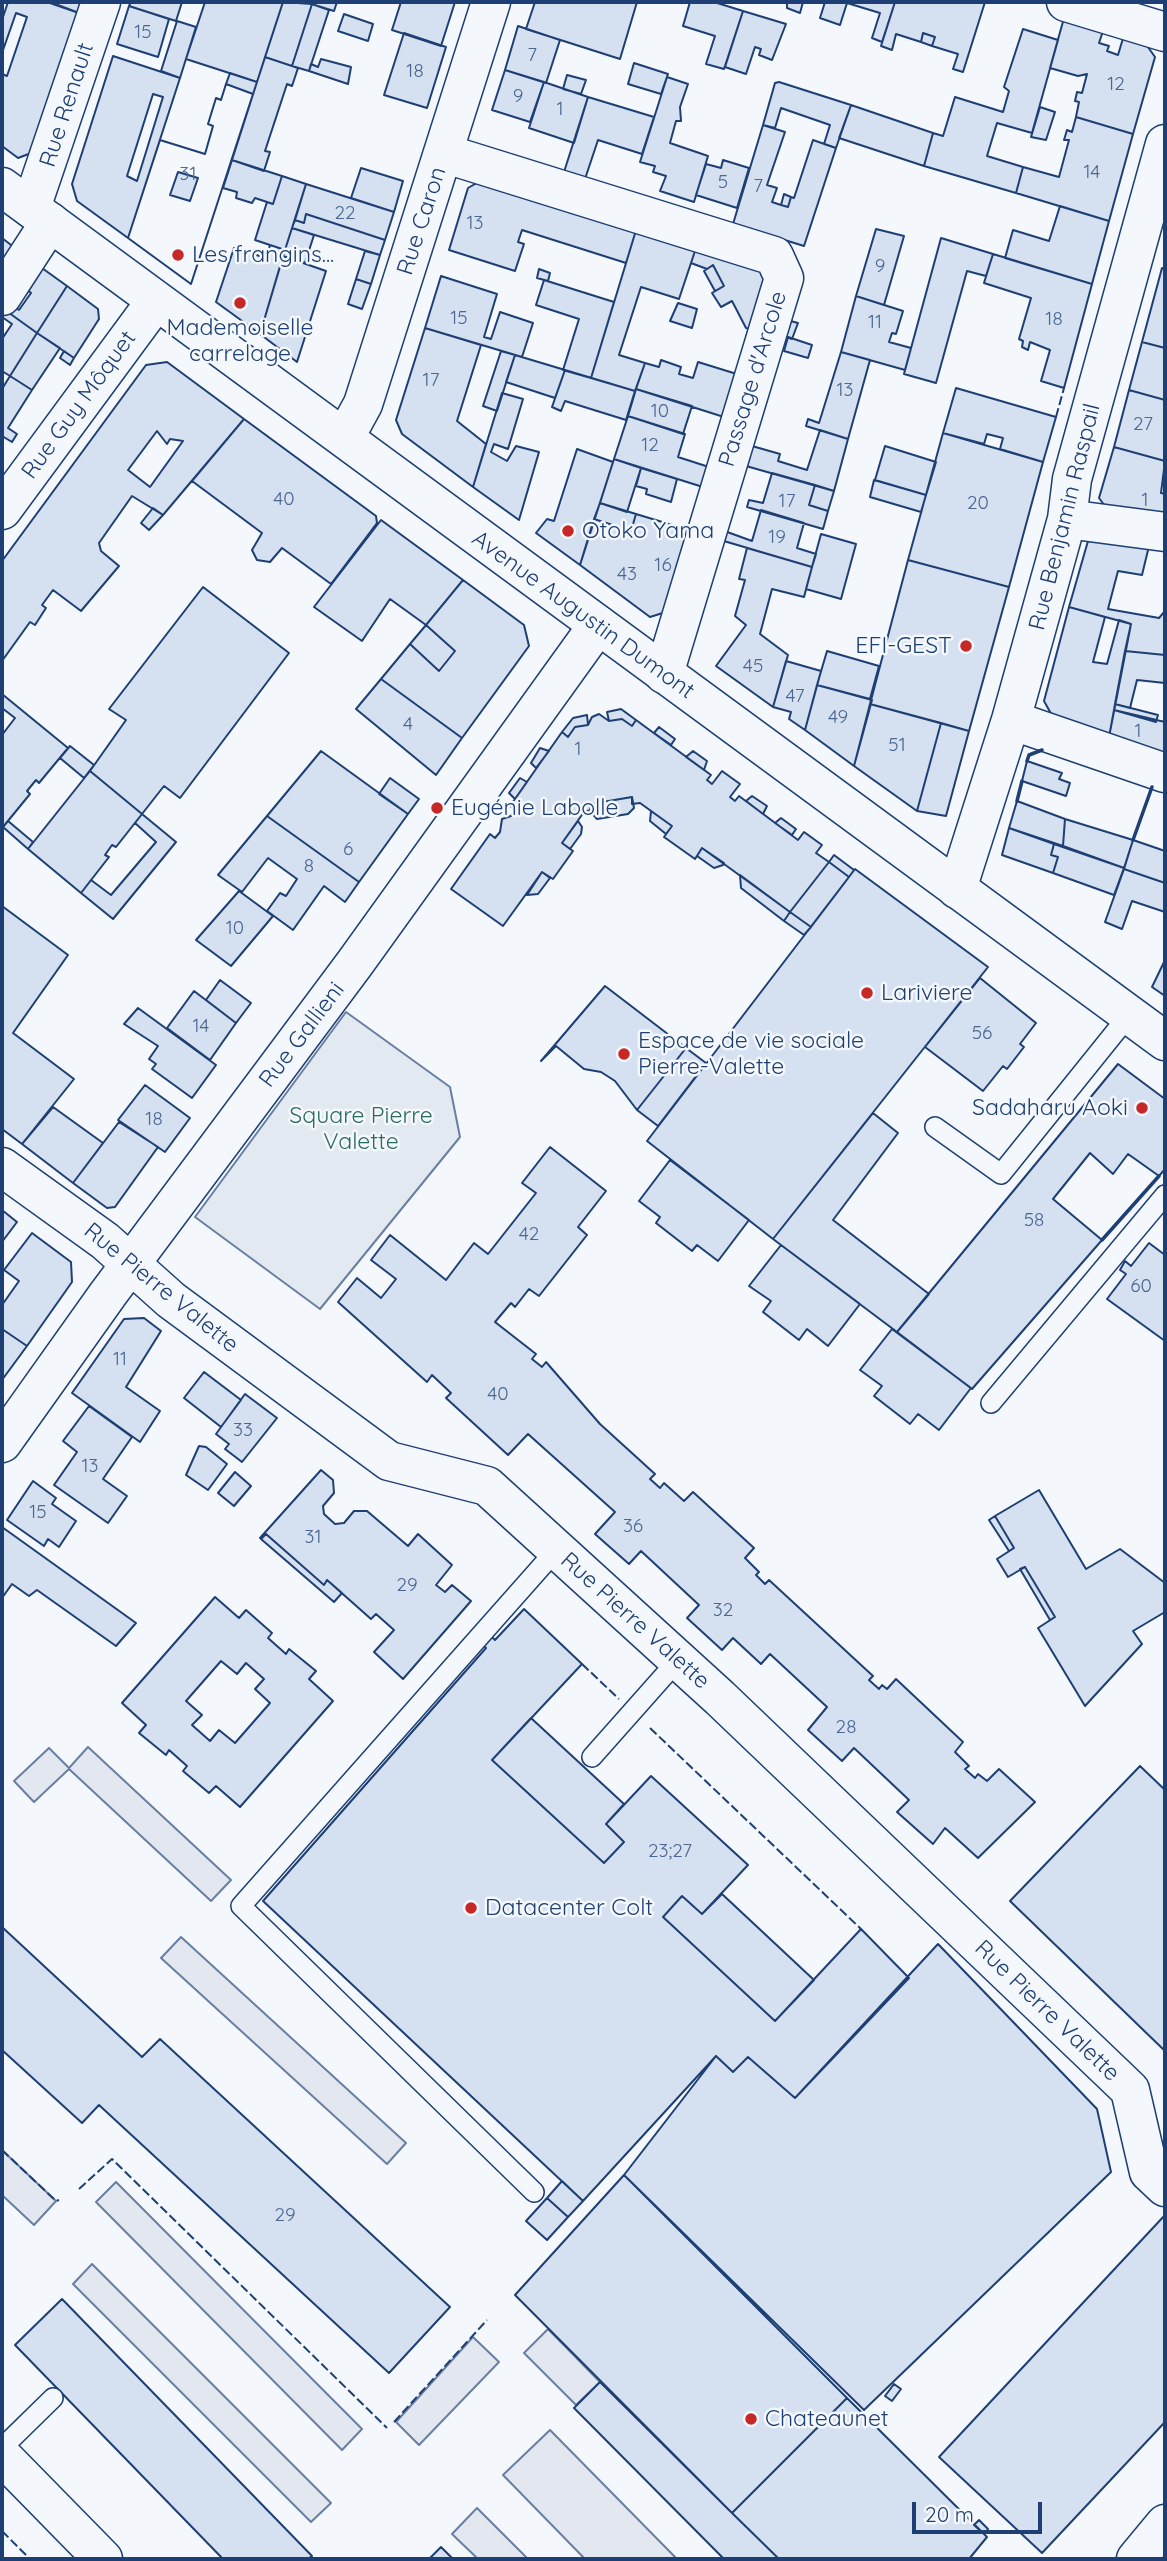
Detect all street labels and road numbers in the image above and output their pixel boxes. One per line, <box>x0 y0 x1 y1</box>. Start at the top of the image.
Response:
street label: Rue Renault <box>34 39 100 171</box>
street label: Rue Caron <box>392 163 452 279</box>
street label: Passage d'Arcole <box>713 288 793 470</box>
street label: Rue Guy Môquet <box>16 325 142 485</box>
street label: Rue Benjamin Raspail <box>1023 401 1107 633</box>
street label: Avenue Augustin Dumont <box>466 525 700 705</box>
street label: Rue Gallieni <box>254 977 350 1093</box>
street label: Rue Pierre Valette <box>78 1217 244 1359</box>
street label: Rue Pierre Valette <box>555 1547 715 1695</box>
street label: Rue Pierre Valette <box>969 1935 1125 2087</box>

